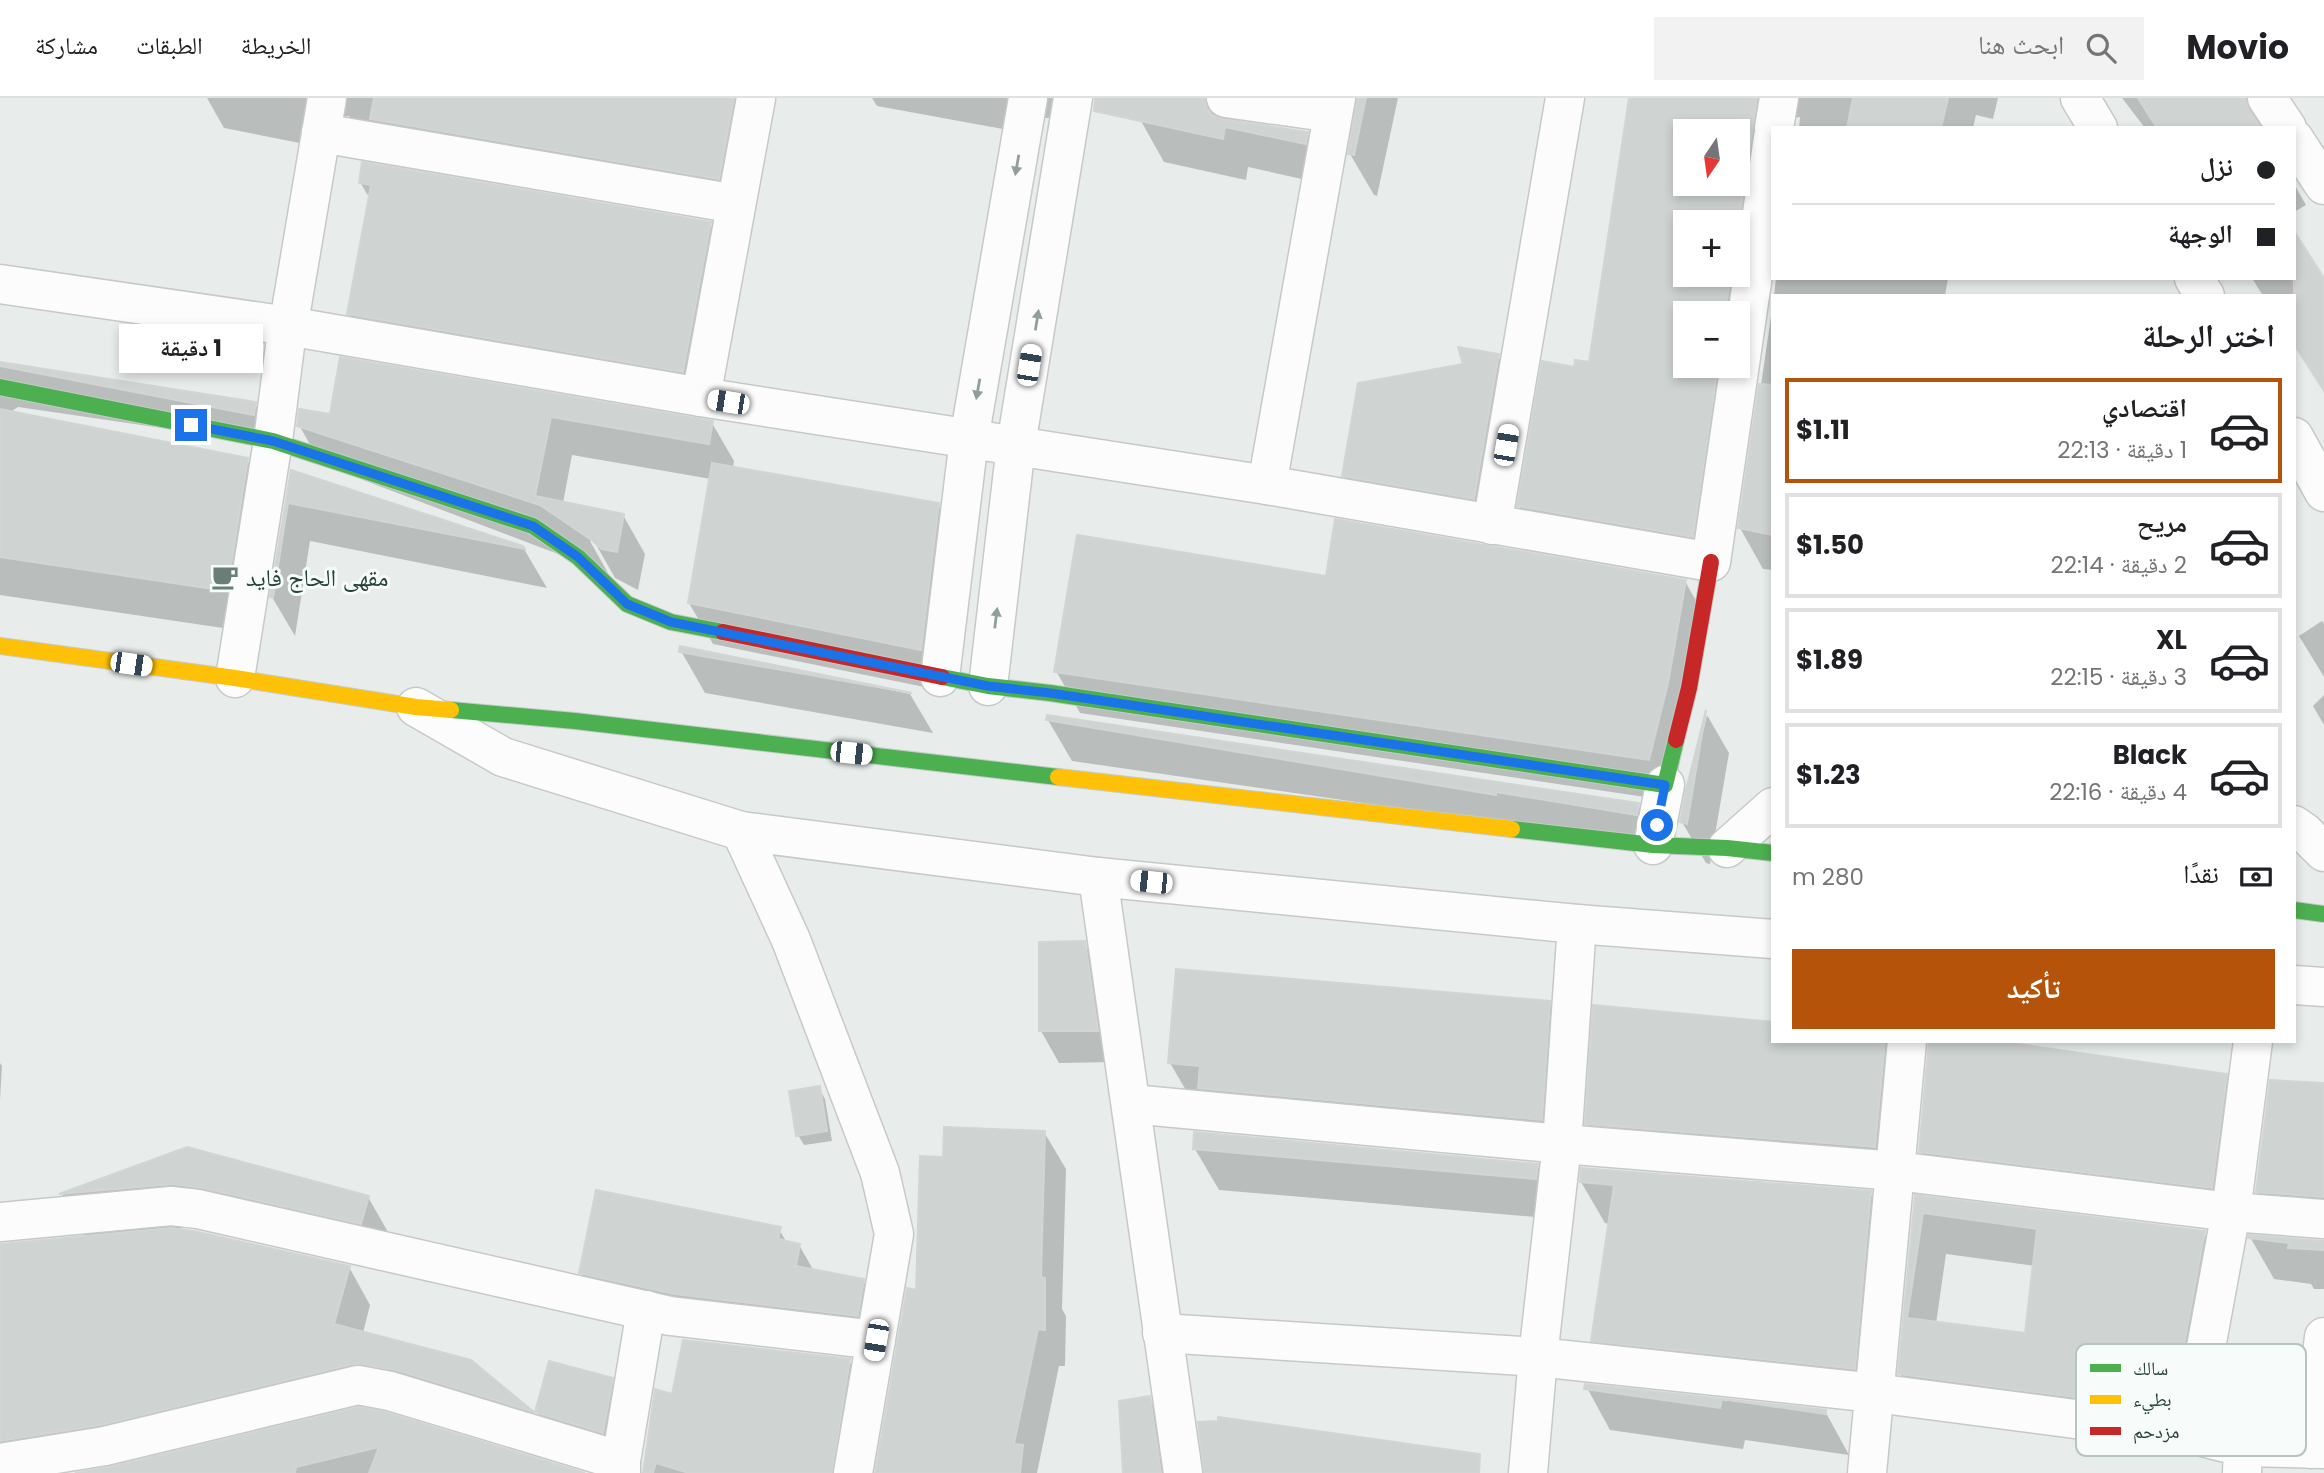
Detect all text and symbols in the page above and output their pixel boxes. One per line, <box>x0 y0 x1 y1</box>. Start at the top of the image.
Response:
search box <box>1654 17 2144 80</box>
text: Movio <box>2186 24 2289 71</box>
text: ابحث هنا <box>1978 27 2064 63</box>
text: مشاركة <box>35 29 98 62</box>
text: الطبقات <box>136 29 203 62</box>
text: الخريطة <box>241 29 311 62</box>
icon: search <box>2082 29 2120 67</box>
north arrow <box>1673 119 1750 196</box>
map controls <box>1673 119 1750 378</box>
text: نزل <box>2200 149 2233 185</box>
one-way arrow <box>1011 154 1022 176</box>
button: + <box>1673 210 1750 287</box>
text: الوجهة <box>2168 216 2233 252</box>
button: − <box>1673 301 1750 378</box>
one-way arrow <box>1032 309 1043 331</box>
text: اختر الرحلة <box>2142 313 2275 358</box>
callout: 1 دقيقة <box>119 324 263 372</box>
text: 1 دقيقة <box>160 332 222 364</box>
car <box>1016 343 1043 387</box>
one-way arrow <box>972 379 983 401</box>
car <box>706 388 751 416</box>
text: اقتصادي <box>2102 390 2187 426</box>
icon: car <box>2208 399 2271 462</box>
route end <box>175 409 207 441</box>
text: $1.11 <box>1796 412 1850 448</box>
car <box>1493 422 1520 468</box>
text: 1 دقيقة · 22:13 <box>2057 434 2187 466</box>
text: مريح <box>2137 505 2187 541</box>
icon: car <box>2208 514 2271 577</box>
text: $1.50 <box>1796 527 1864 563</box>
text: 2 دقيقة · 22:14 <box>2051 549 2187 581</box>
place label: مقهى الحاج فايد <box>246 561 389 594</box>
cafe icon: مقهى الحاج فايد <box>210 562 240 592</box>
one-way arrow <box>991 607 1002 629</box>
text: XL <box>2156 622 2187 658</box>
icon: car <box>2208 629 2271 692</box>
text: $1.89 <box>1796 642 1863 678</box>
car <box>109 651 154 677</box>
text: 3 دقيقة · 22:15 <box>2050 661 2187 693</box>
text: Black <box>2113 737 2187 773</box>
car <box>830 740 873 766</box>
icon: car <box>2208 744 2271 807</box>
text: $1.23 <box>1796 757 1861 793</box>
text: 4 دقيقة · 22:16 <box>2049 776 2187 808</box>
route start <box>1641 809 1673 841</box>
text: نقدًا <box>2183 856 2219 892</box>
icon: cash <box>2237 858 2275 896</box>
text: 280 m <box>1792 861 1864 893</box>
car <box>1130 869 1173 895</box>
button: تأكيد <box>1792 949 2275 1029</box>
car <box>863 1317 890 1363</box>
legend <box>2076 1344 2306 1456</box>
text: سالك <box>2133 1355 2168 1382</box>
text: بطيء <box>2133 1386 2172 1415</box>
text: مزدحم <box>2133 1418 2179 1445</box>

